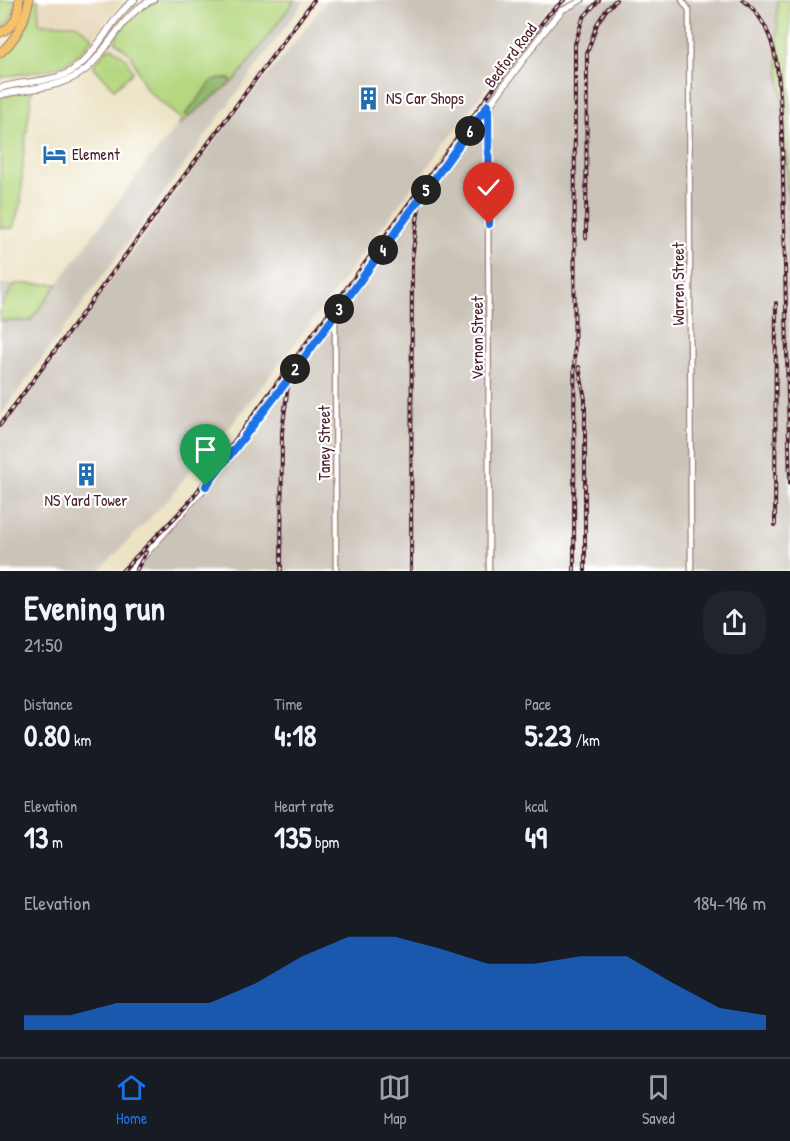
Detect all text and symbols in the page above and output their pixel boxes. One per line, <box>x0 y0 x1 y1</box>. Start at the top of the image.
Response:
street label: Bedford Road <box>479 18 541 92</box>
building icon: NS Car Shops <box>355 85 381 111</box>
place label: NS Car Shops <box>386 87 464 109</box>
pin: 6 <box>455 116 485 146</box>
text: 6 <box>467 120 473 142</box>
hotel icon: Element <box>41 141 67 167</box>
place label: Element <box>72 143 120 165</box>
pin <box>463 162 514 224</box>
icon: check <box>472 171 505 204</box>
pin: 5 <box>411 175 441 205</box>
text: 5 <box>423 179 429 201</box>
pin: 4 <box>368 235 398 265</box>
text: 4 <box>380 239 386 261</box>
street label: Warren Street <box>667 242 689 325</box>
pin: 3 <box>324 294 354 324</box>
street label: Vernon Street <box>466 296 488 380</box>
text: 3 <box>335 298 343 320</box>
pin: 2 <box>280 354 310 384</box>
text: 2 <box>291 358 299 380</box>
street label: Taney Street <box>313 405 335 481</box>
pin <box>180 424 231 486</box>
icon: arrive <box>189 433 222 466</box>
building icon: NS Yard Tower <box>73 462 99 488</box>
place label: NS Yard Tower <box>45 489 127 511</box>
text: Evening run <box>24 586 165 630</box>
button: share <box>703 591 766 654</box>
text: 21:50 <box>24 631 63 658</box>
text: Distance <box>24 693 73 715</box>
text: Time <box>274 693 303 715</box>
text: Pace <box>525 693 551 715</box>
text: 0.80 <box>24 715 70 755</box>
text: 4:18 <box>274 715 316 755</box>
text: 5:23 <box>525 715 572 755</box>
text: km <box>70 729 92 751</box>
text: /km <box>572 729 600 751</box>
text: Elevation <box>24 795 77 817</box>
text: Heart rate <box>274 795 334 817</box>
text: kcal <box>525 795 548 817</box>
text: 13 <box>24 817 48 857</box>
text: 135 <box>274 817 311 857</box>
text: 49 <box>525 817 547 857</box>
text: m <box>48 831 63 853</box>
text: bpm <box>311 831 339 853</box>
text: Elevation <box>24 889 90 916</box>
text: 184–196 m <box>693 889 766 916</box>
tab: Home <box>115 1071 148 1129</box>
tab: Map <box>378 1071 411 1129</box>
tab: Saved <box>642 1071 675 1129</box>

